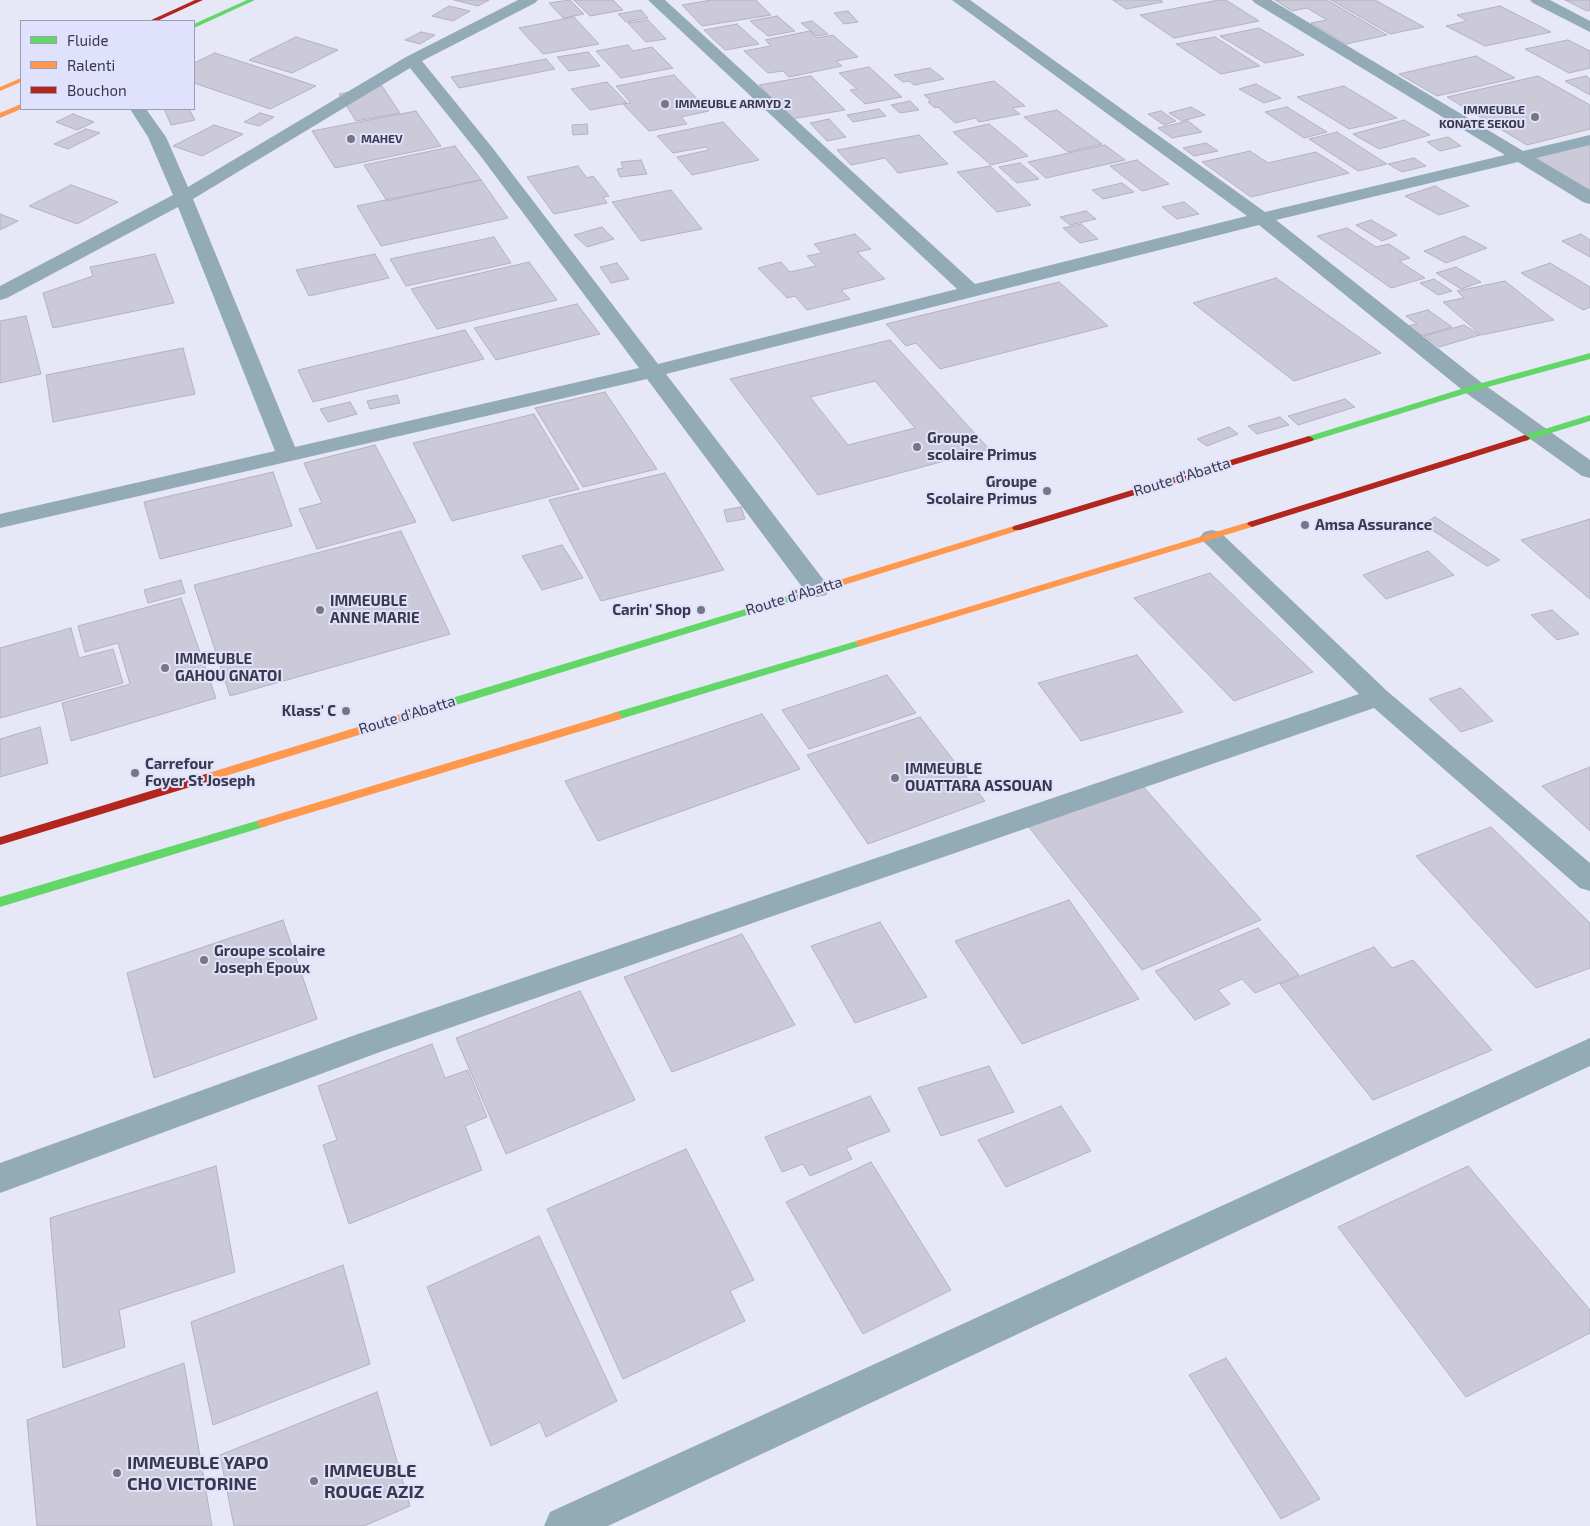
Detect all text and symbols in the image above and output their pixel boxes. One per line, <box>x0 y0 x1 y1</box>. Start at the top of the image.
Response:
legend <box>20 20 195 110</box>
text: Fluide <box>67 31 108 49</box>
text: Ralenti <box>67 56 115 74</box>
text: Bouchon <box>67 81 127 99</box>
place label: IMMEUBLE ARMYD 2 <box>675 97 791 111</box>
marker: IMMEUBLE ARMYD 2 <box>659 98 671 110</box>
place label: IMMEUBLE KONATE SEKOU <box>1439 103 1525 131</box>
marker: IMMEUBLE KONATE SEKOU <box>1529 111 1541 123</box>
place label: MAHEV <box>361 132 403 146</box>
marker: MAHEV <box>345 133 357 145</box>
place label: Groupe scolaire Primus <box>927 429 1037 464</box>
marker: Groupe scolaire Primus <box>911 441 923 453</box>
street label: Route d'Abatta <box>1131 454 1233 500</box>
place label: Groupe Scolaire Primus <box>926 473 1037 508</box>
marker: Groupe Scolaire Primus <box>1041 485 1053 497</box>
place label: Amsa Assurance <box>1315 516 1432 534</box>
marker: Amsa Assurance <box>1299 519 1311 531</box>
street label: Route d'Abatta <box>743 573 845 619</box>
place label: IMMEUBLE ANNE MARIE <box>330 592 420 627</box>
place label: Carin' Shop <box>612 601 691 619</box>
marker: IMMEUBLE ANNE MARIE <box>314 604 326 616</box>
marker: Carin' Shop <box>695 604 707 616</box>
place label: IMMEUBLE GAHOU GNATOI <box>175 650 282 685</box>
marker: IMMEUBLE GAHOU GNATOI <box>159 662 171 674</box>
street label: Route d'Abatta <box>356 692 458 738</box>
place label: Klass' C <box>282 702 336 720</box>
marker: Klass' C <box>340 705 352 717</box>
place label: Carrefour Foyer St Joseph <box>145 755 255 790</box>
place label: IMMEUBLE OUATTARA ASSOUAN <box>905 760 1053 795</box>
marker: Carrefour Foyer St Joseph <box>129 767 141 779</box>
marker: IMMEUBLE OUATTARA ASSOUAN <box>889 772 901 784</box>
place label: Groupe scolaire Joseph Epoux <box>214 942 325 977</box>
marker: Groupe scolaire Joseph Epoux <box>198 954 210 966</box>
place label: IMMEUBLE YAPO CHO VICTORINE <box>127 1452 269 1495</box>
place label: IMMEUBLE ROUGE AZIZ <box>324 1460 424 1502</box>
marker: IMMEUBLE YAPO CHO VICTORINE <box>111 1467 123 1479</box>
marker: IMMEUBLE ROUGE AZIZ <box>308 1475 320 1487</box>

